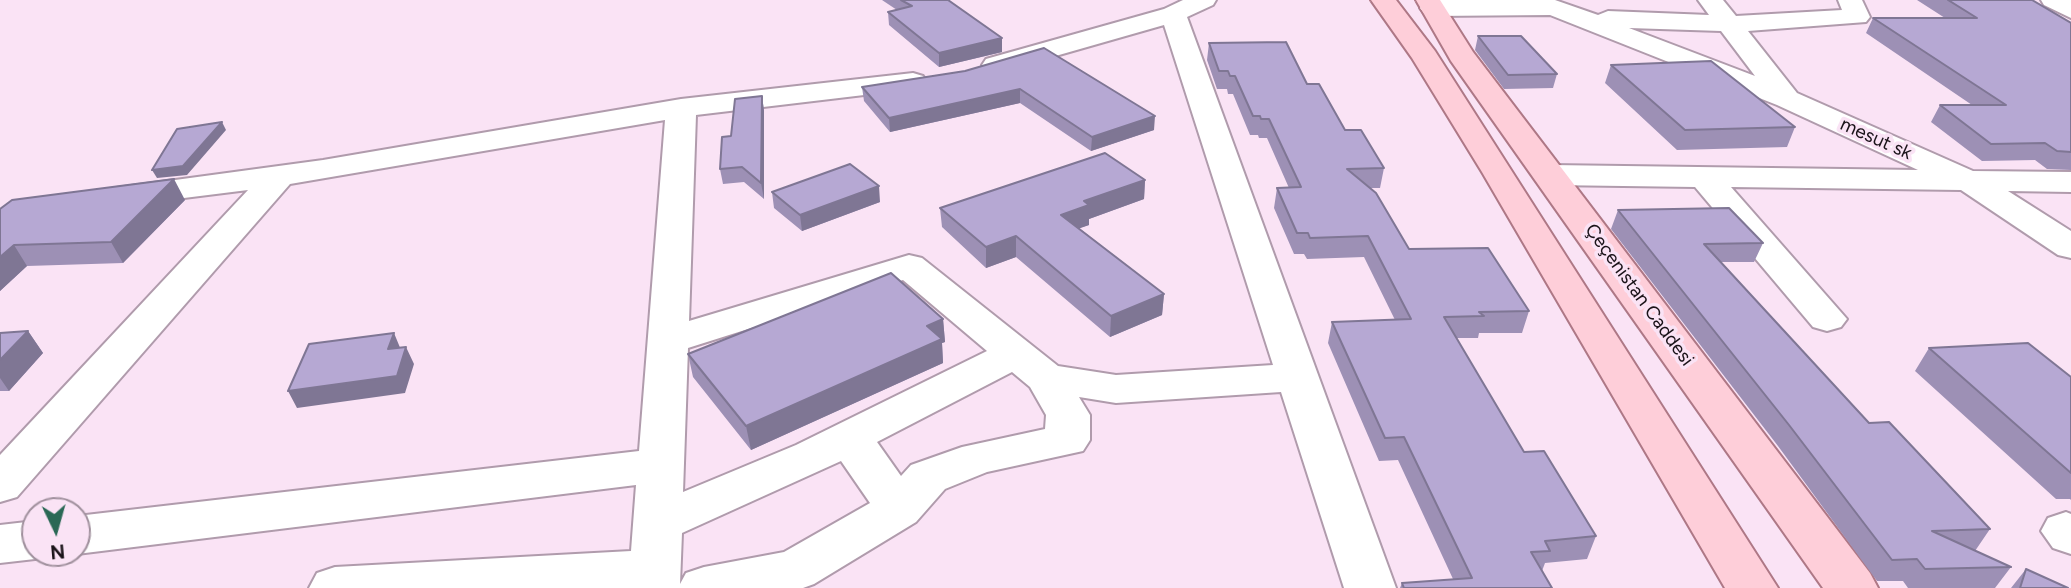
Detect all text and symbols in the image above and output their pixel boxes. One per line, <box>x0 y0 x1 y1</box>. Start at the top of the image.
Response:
street label: mesut sk <box>1837 113 1915 165</box>
street label: Çeçenistan Caddesi <box>1580 220 1698 370</box>
north arrow <box>21 497 91 567</box>
text: N <box>49 539 66 564</box>

